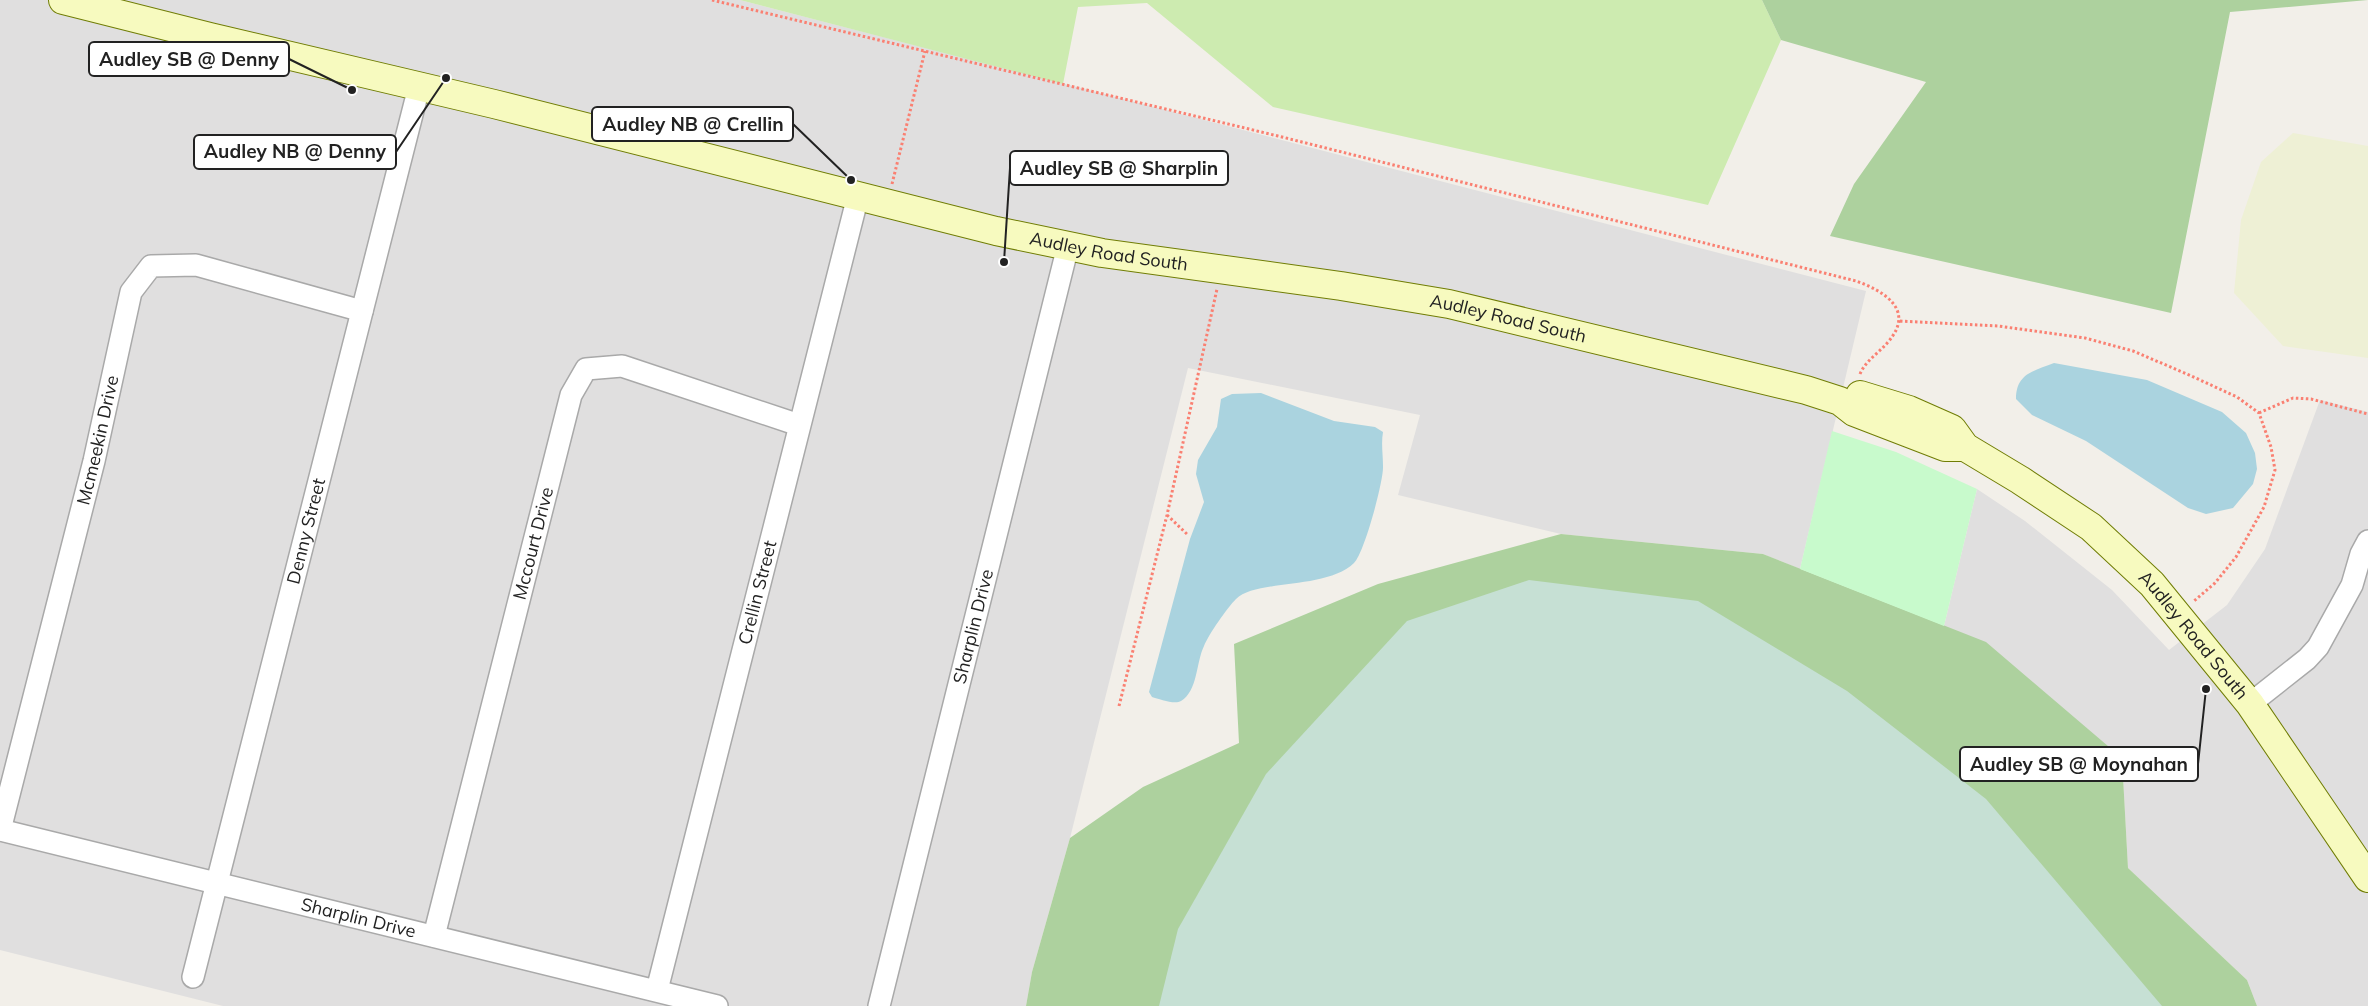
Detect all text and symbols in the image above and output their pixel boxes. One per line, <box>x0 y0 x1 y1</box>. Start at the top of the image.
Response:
callout: Audley SB @ Denny <box>89 42 289 76</box>
text: Audley SB @ Denny <box>99 47 280 71</box>
callout: Audley NB @ Crellin <box>592 107 793 141</box>
text: Audley NB @ Crellin <box>602 112 784 136</box>
callout: Audley NB @ Denny <box>194 135 396 169</box>
text: Audley NB @ Denny <box>204 139 387 163</box>
callout: Audley SB @ Sharplin <box>1010 151 1228 185</box>
text: Audley SB @ Sharplin <box>1020 156 1218 180</box>
street label: Audley Road South <box>1028 226 1190 276</box>
street label: Audley Road South <box>1428 289 1589 348</box>
street label: Mcmeekin Drive <box>71 373 123 507</box>
street label: Denny Street <box>281 476 330 586</box>
street label: Mccourt Drive <box>508 485 558 602</box>
street label: Crellin Street <box>733 538 781 647</box>
street label: Audley Road South <box>2134 565 2254 704</box>
street label: Sharplin Drive <box>948 567 998 686</box>
callout: Audley SB @ Moynahan <box>1960 747 2198 781</box>
text: Audley SB @ Moynahan <box>1970 752 2188 776</box>
street label: Sharplin Drive <box>299 892 418 943</box>

